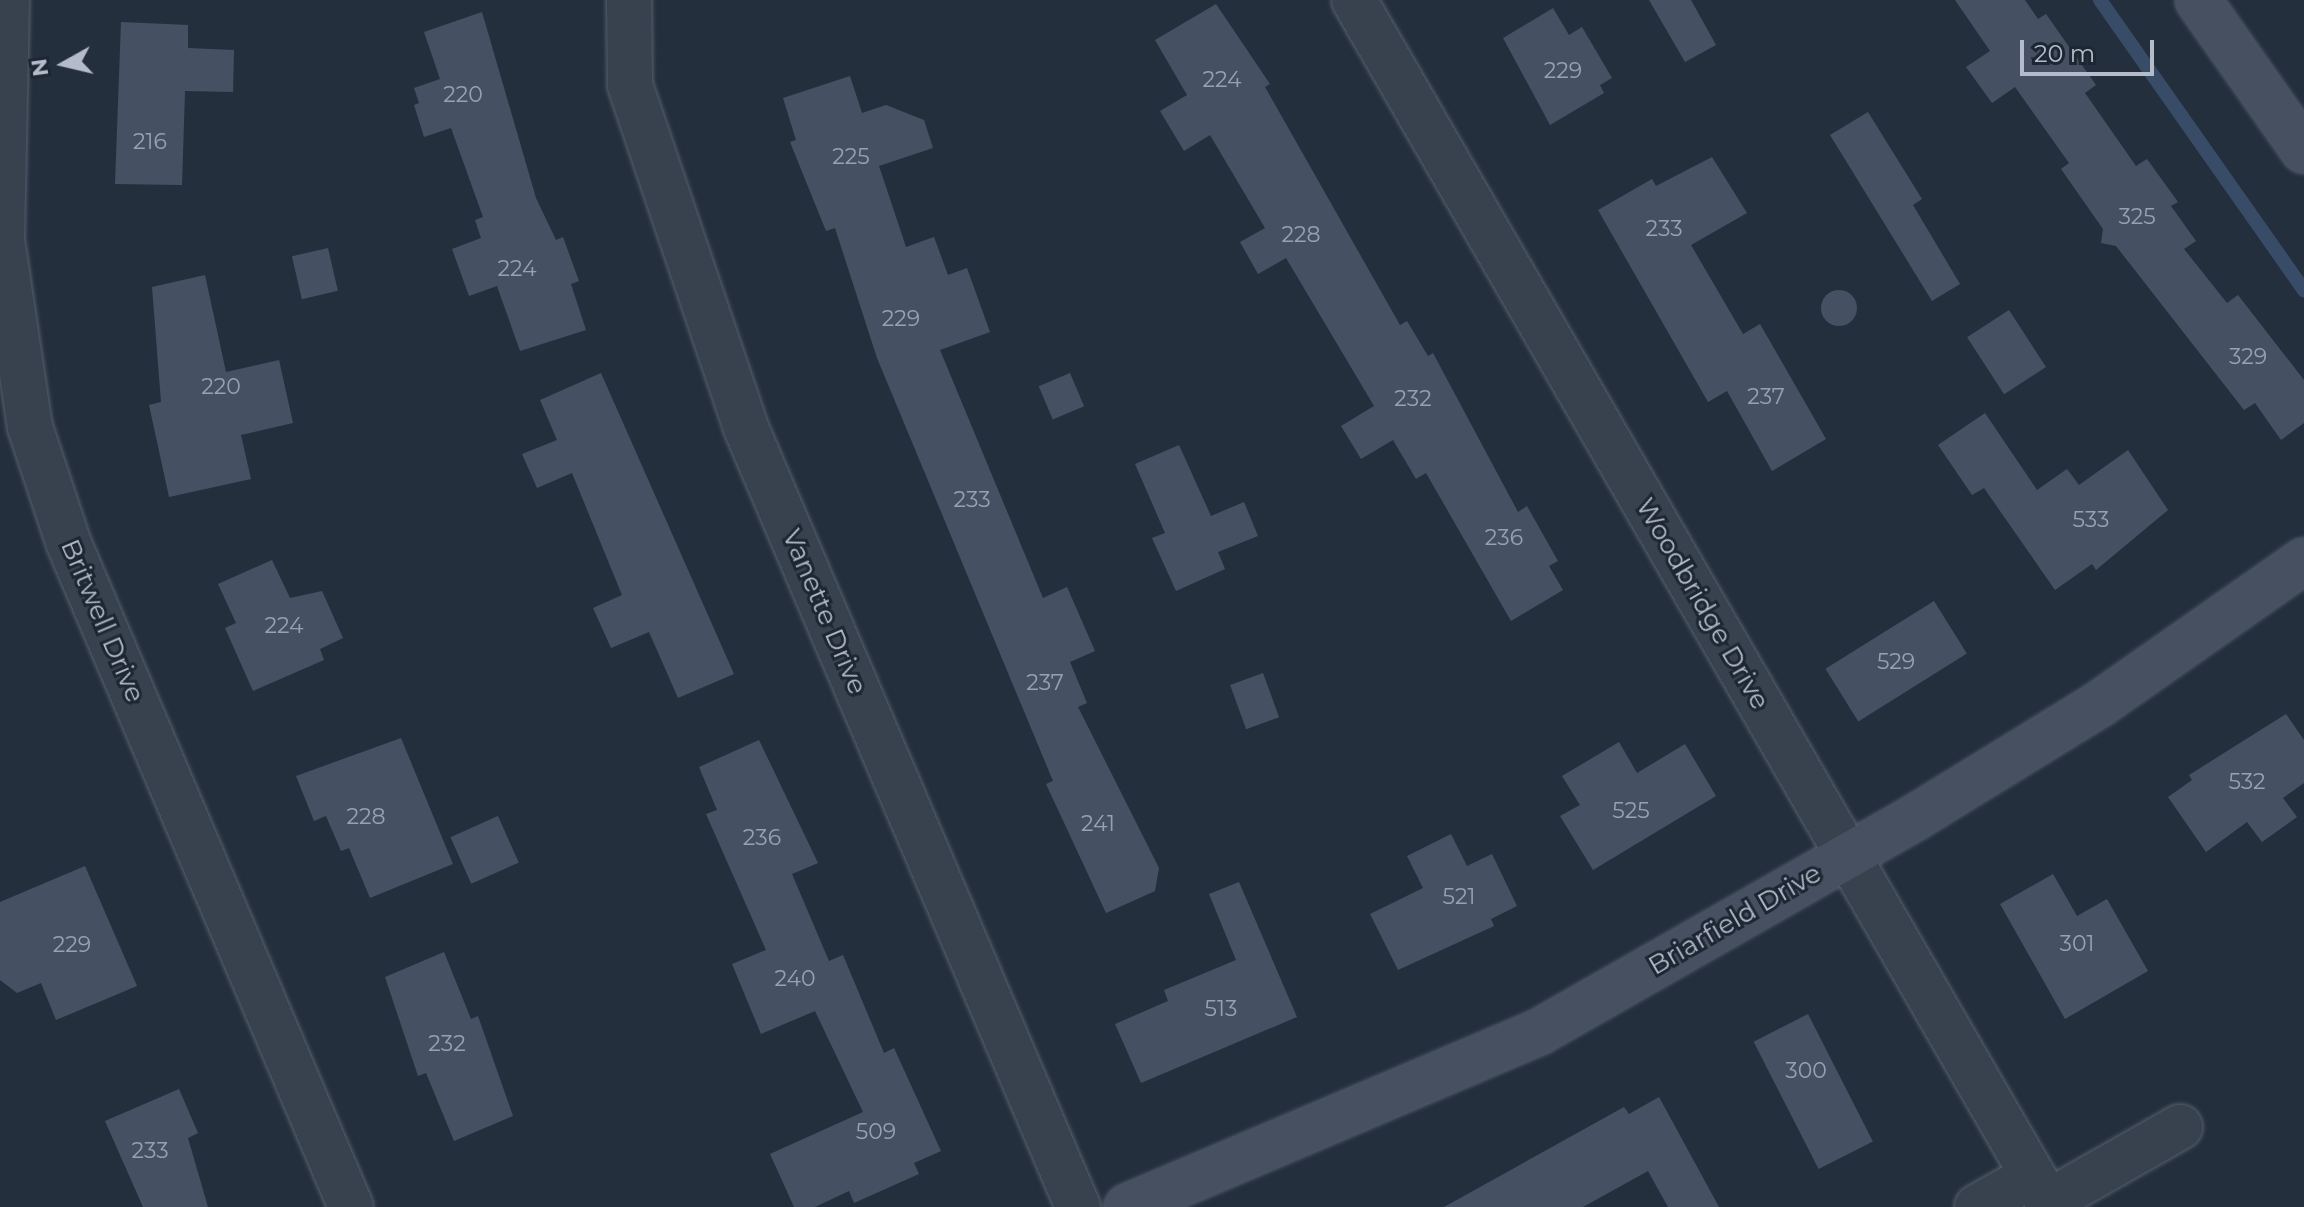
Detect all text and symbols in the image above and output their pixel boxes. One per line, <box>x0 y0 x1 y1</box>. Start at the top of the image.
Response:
north arrow <box>24 24 104 104</box>
scale bar <box>2024 24 2158 74</box>
text: 20 m <box>2034 39 2095 68</box>
text: N <box>25 57 54 78</box>
house number: 229 <box>1544 58 1582 84</box>
house number: 224 <box>1202 67 1242 93</box>
house number: 220 <box>443 82 483 108</box>
house number: 216 <box>133 129 167 155</box>
house number: 225 <box>832 144 870 170</box>
house number: 325 <box>2118 204 2156 230</box>
house number: 233 <box>1645 216 1683 242</box>
house number: 228 <box>1281 222 1321 248</box>
house number: 224 <box>497 256 537 282</box>
house number: 229 <box>882 306 920 332</box>
house number: 329 <box>2229 344 2267 370</box>
house number: 220 <box>201 374 241 400</box>
house number: 237 <box>1747 384 1785 410</box>
house number: 232 <box>1394 386 1432 412</box>
house number: 233 <box>953 487 991 513</box>
street label: Woodbridge Drive <box>1629 493 1775 715</box>
house number: 533 <box>2072 507 2110 533</box>
street label: Vanette Drive <box>775 525 873 699</box>
house number: 236 <box>1485 525 1523 551</box>
street label: Britwell Drive <box>54 535 150 707</box>
house number: 224 <box>264 613 304 639</box>
house number: 529 <box>1877 649 1915 675</box>
house number: 237 <box>1026 670 1064 696</box>
house number: 532 <box>2228 769 2266 795</box>
house number: 525 <box>1612 798 1650 824</box>
house number: 228 <box>346 804 386 830</box>
house number: 241 <box>1081 811 1115 837</box>
house number: 236 <box>743 825 781 851</box>
street label: Briarfield Drive <box>1643 858 1827 982</box>
house number: 521 <box>1443 884 1475 910</box>
house number: 301 <box>2060 931 2094 957</box>
house number: 229 <box>53 932 91 958</box>
house number: 240 <box>774 966 816 992</box>
house number: 513 <box>1205 996 1237 1022</box>
house number: 232 <box>428 1031 466 1057</box>
house number: 300 <box>1785 1058 1827 1084</box>
house number: 509 <box>856 1119 896 1145</box>
house number: 233 <box>131 1138 169 1164</box>

